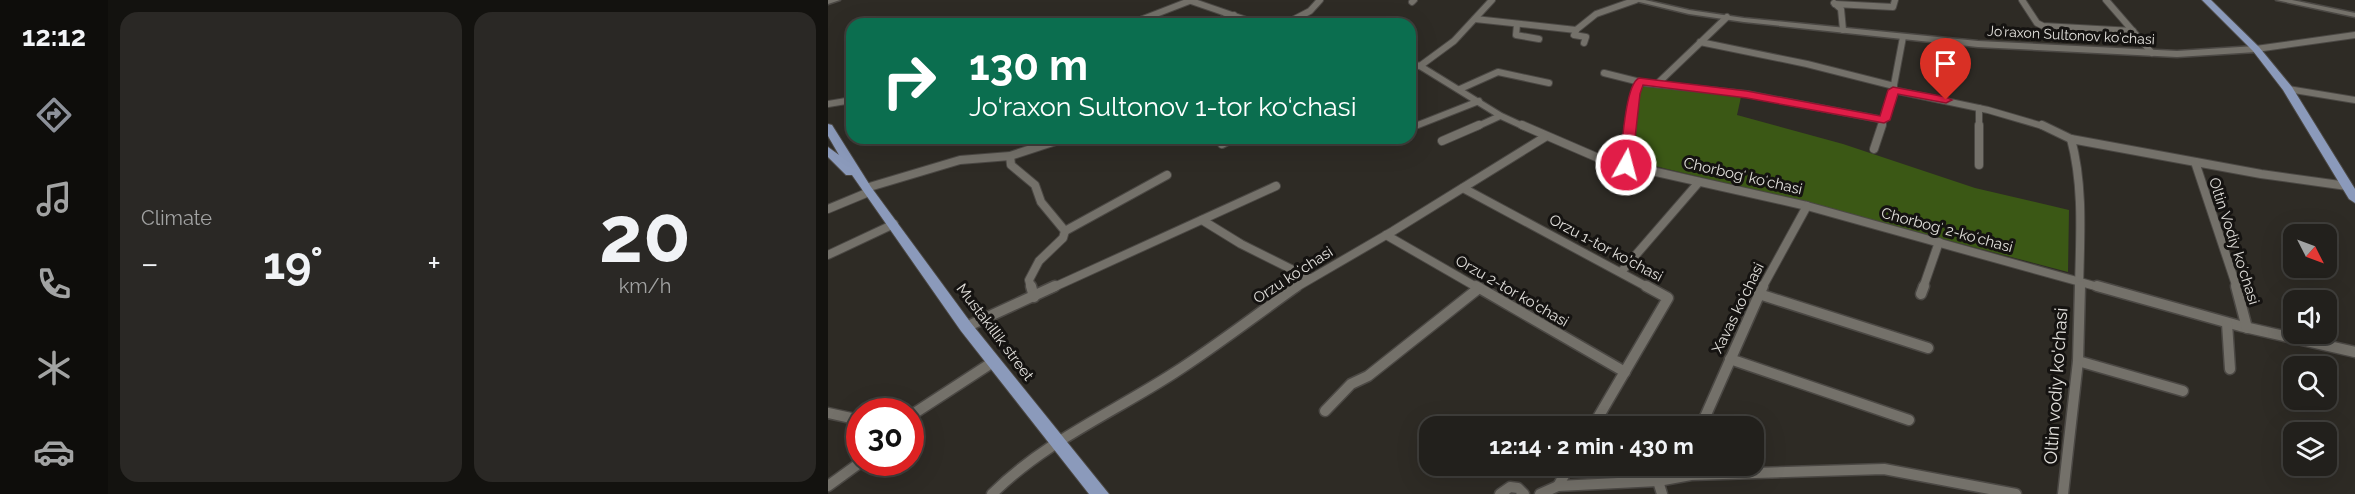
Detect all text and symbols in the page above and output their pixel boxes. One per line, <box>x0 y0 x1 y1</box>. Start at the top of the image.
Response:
text: 12:12 <box>22 21 86 52</box>
street label: Joʻraxon Sultonov koʻchasi <box>1987 23 2155 47</box>
pin <box>1920 38 1971 100</box>
text: 130 m <box>969 41 1088 90</box>
icon: right <box>870 42 948 120</box>
icon: arrive <box>1929 47 1962 80</box>
text: Jo‘raxon Sultonov 1-tor ko‘chasi <box>969 91 1357 122</box>
icon: directions <box>33 94 75 136</box>
position arrow <box>1594 133 1658 197</box>
street label: Chorbogʻ koʻchasi <box>1682 154 1804 198</box>
street label: Oltin Vodiy koʻchasi <box>2205 175 2263 307</box>
icon: music <box>33 178 75 220</box>
text: 20 <box>599 189 691 280</box>
street label: Chorbogʻ 2-koʻchasi <box>1879 204 2015 256</box>
text: Climate <box>141 206 212 230</box>
street label: Orzu 1-tor ko'chasi <box>1546 210 1666 286</box>
north arrow <box>2283 224 2337 278</box>
map controls <box>2283 224 2337 476</box>
text: 19° <box>263 237 323 290</box>
street label: Orzu koʻchasi <box>1250 243 1336 307</box>
text: − <box>141 244 159 283</box>
text: + <box>427 244 441 283</box>
street label: Orzu 2-tor ko'chasi <box>1452 251 1572 331</box>
street label: Xavas koʻchasi <box>1708 260 1768 356</box>
icon: phone <box>33 263 75 305</box>
text: km/h <box>619 274 671 298</box>
street label: Mustakillik street <box>953 280 1037 384</box>
button: sound <box>2283 290 2337 344</box>
street label: Oltin vodiy ko'chasi <box>2040 307 2071 465</box>
icon: climate <box>33 347 75 389</box>
button: search <box>2283 356 2337 410</box>
speed limit sign: 30 <box>846 398 924 476</box>
button: layers <box>2283 422 2337 476</box>
icon: car <box>33 431 75 473</box>
text: 12:14 · 2 min · 430 m <box>1489 433 1694 459</box>

